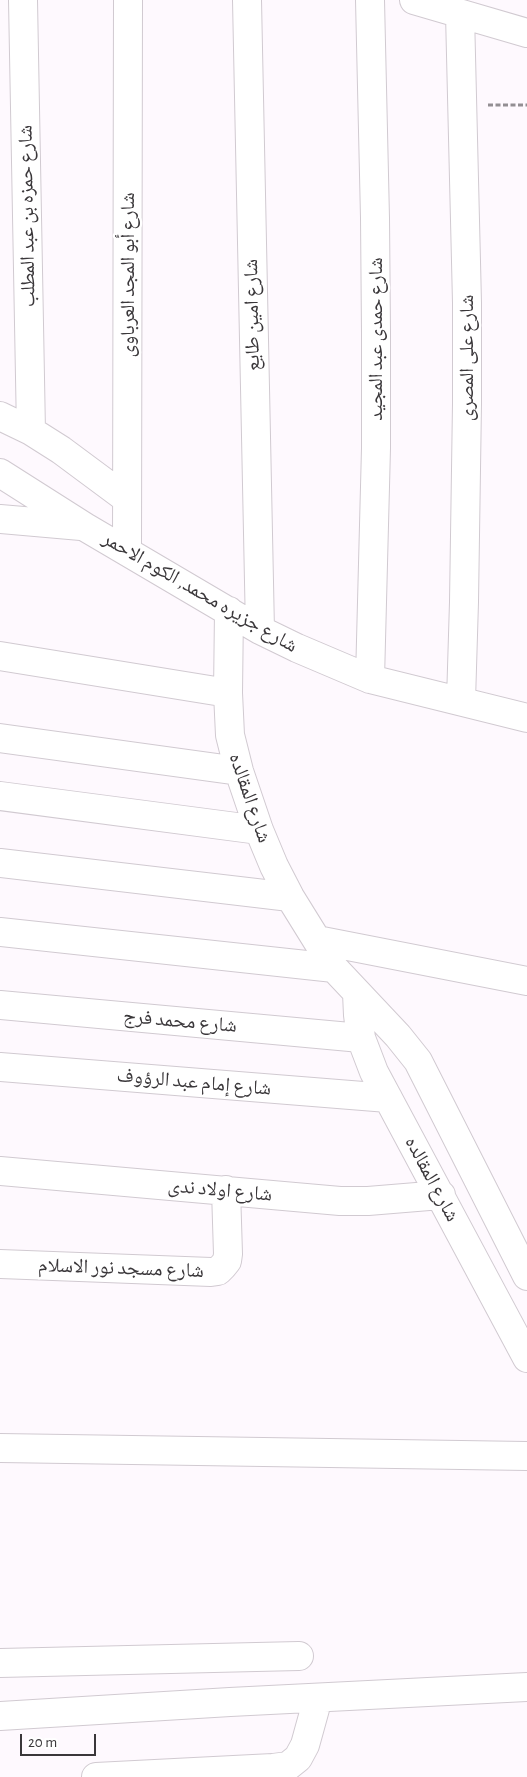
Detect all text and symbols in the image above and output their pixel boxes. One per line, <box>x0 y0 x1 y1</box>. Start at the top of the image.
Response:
street label: شارع حمزه بن عبد المطلب <box>13 125 41 307</box>
street label: شارع أبو المجد العرباوى <box>116 192 140 358</box>
street label: شارع حمدى عبد المجيد <box>364 257 388 421</box>
street label: شارع امين طايع <box>239 259 265 371</box>
street label: شارع على المصرى <box>455 295 479 421</box>
street label: شارع جزيره محمد, الكوم الاحمر <box>98 526 302 658</box>
street label: شارع المقالده <box>223 750 277 846</box>
street label: شارع محمد فرج <box>122 1004 238 1038</box>
street label: شارع إمام عبد الرؤوف <box>116 1063 272 1101</box>
street label: شارع المقالده <box>400 1132 464 1226</box>
street label: شارع اولاد ندى <box>167 1173 273 1207</box>
street label: شارع مسجد نور الاسلام <box>38 1253 204 1283</box>
scale bar <box>22 1724 99 1756</box>
text: 20 m <box>28 1735 57 1750</box>

